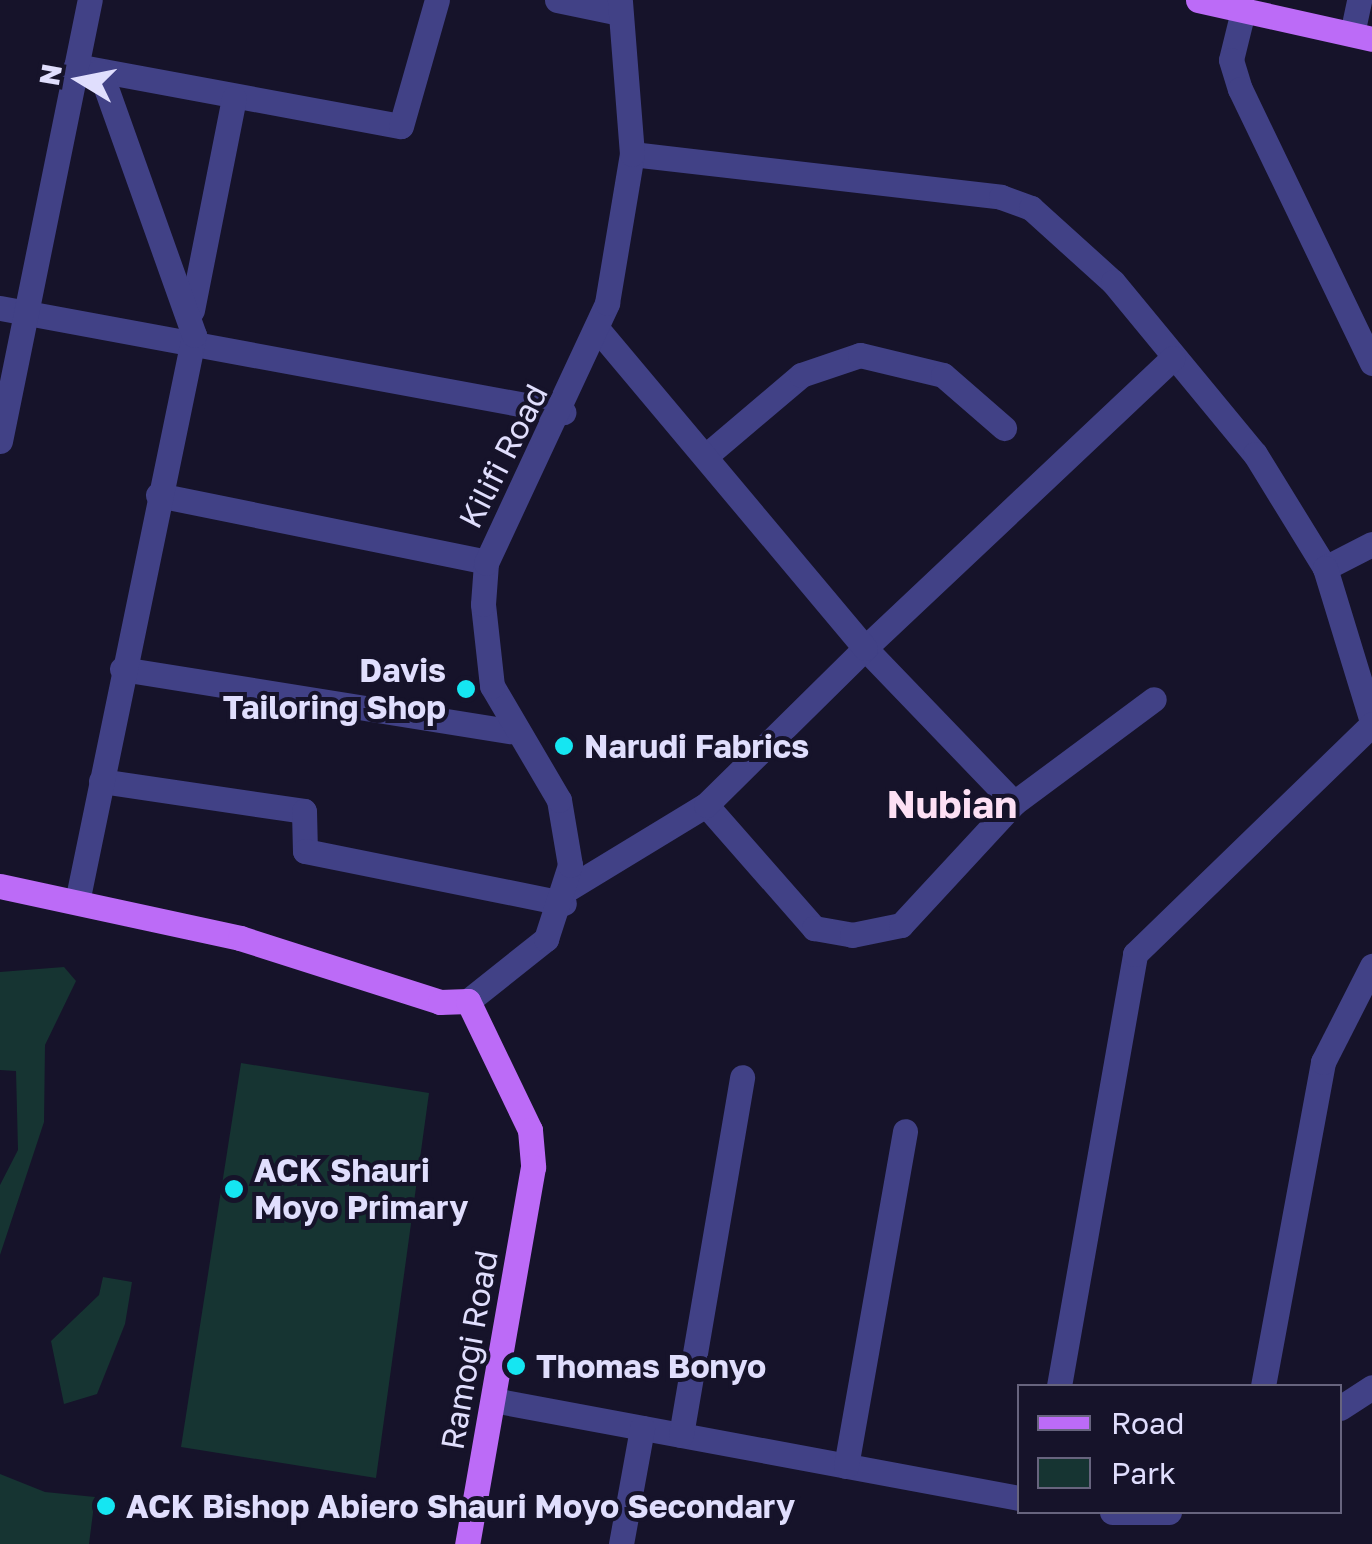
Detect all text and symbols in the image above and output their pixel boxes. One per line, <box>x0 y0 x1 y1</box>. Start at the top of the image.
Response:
north arrow <box>30 30 130 130</box>
text: N <box>32 61 68 88</box>
street label: Kilifi Road <box>450 378 556 534</box>
place label: Davis Tailoring Shop <box>223 652 446 727</box>
marker: Davis Tailoring Shop <box>455 678 477 700</box>
place label: Narudi Fabrics <box>584 727 809 765</box>
marker: Narudi Fabrics <box>553 735 575 757</box>
district label: Nubian <box>887 781 1017 827</box>
place label: ACK Shauri Moyo Primary <box>254 1152 469 1227</box>
marker: ACK Shauri Moyo Primary <box>223 1178 245 1200</box>
street label: Ramogi Road <box>433 1247 505 1453</box>
place label: Thomas Bonyo <box>536 1347 766 1385</box>
marker: Thomas Bonyo <box>505 1355 527 1377</box>
legend <box>1017 1384 1342 1514</box>
text: Road <box>1111 1405 1185 1441</box>
text: Park <box>1111 1455 1176 1491</box>
place label: ACK Bishop Abiero Shauri Moyo Secondary <box>126 1487 795 1525</box>
marker: ACK Bishop Abiero Shauri Moyo Secondary <box>95 1495 117 1517</box>

